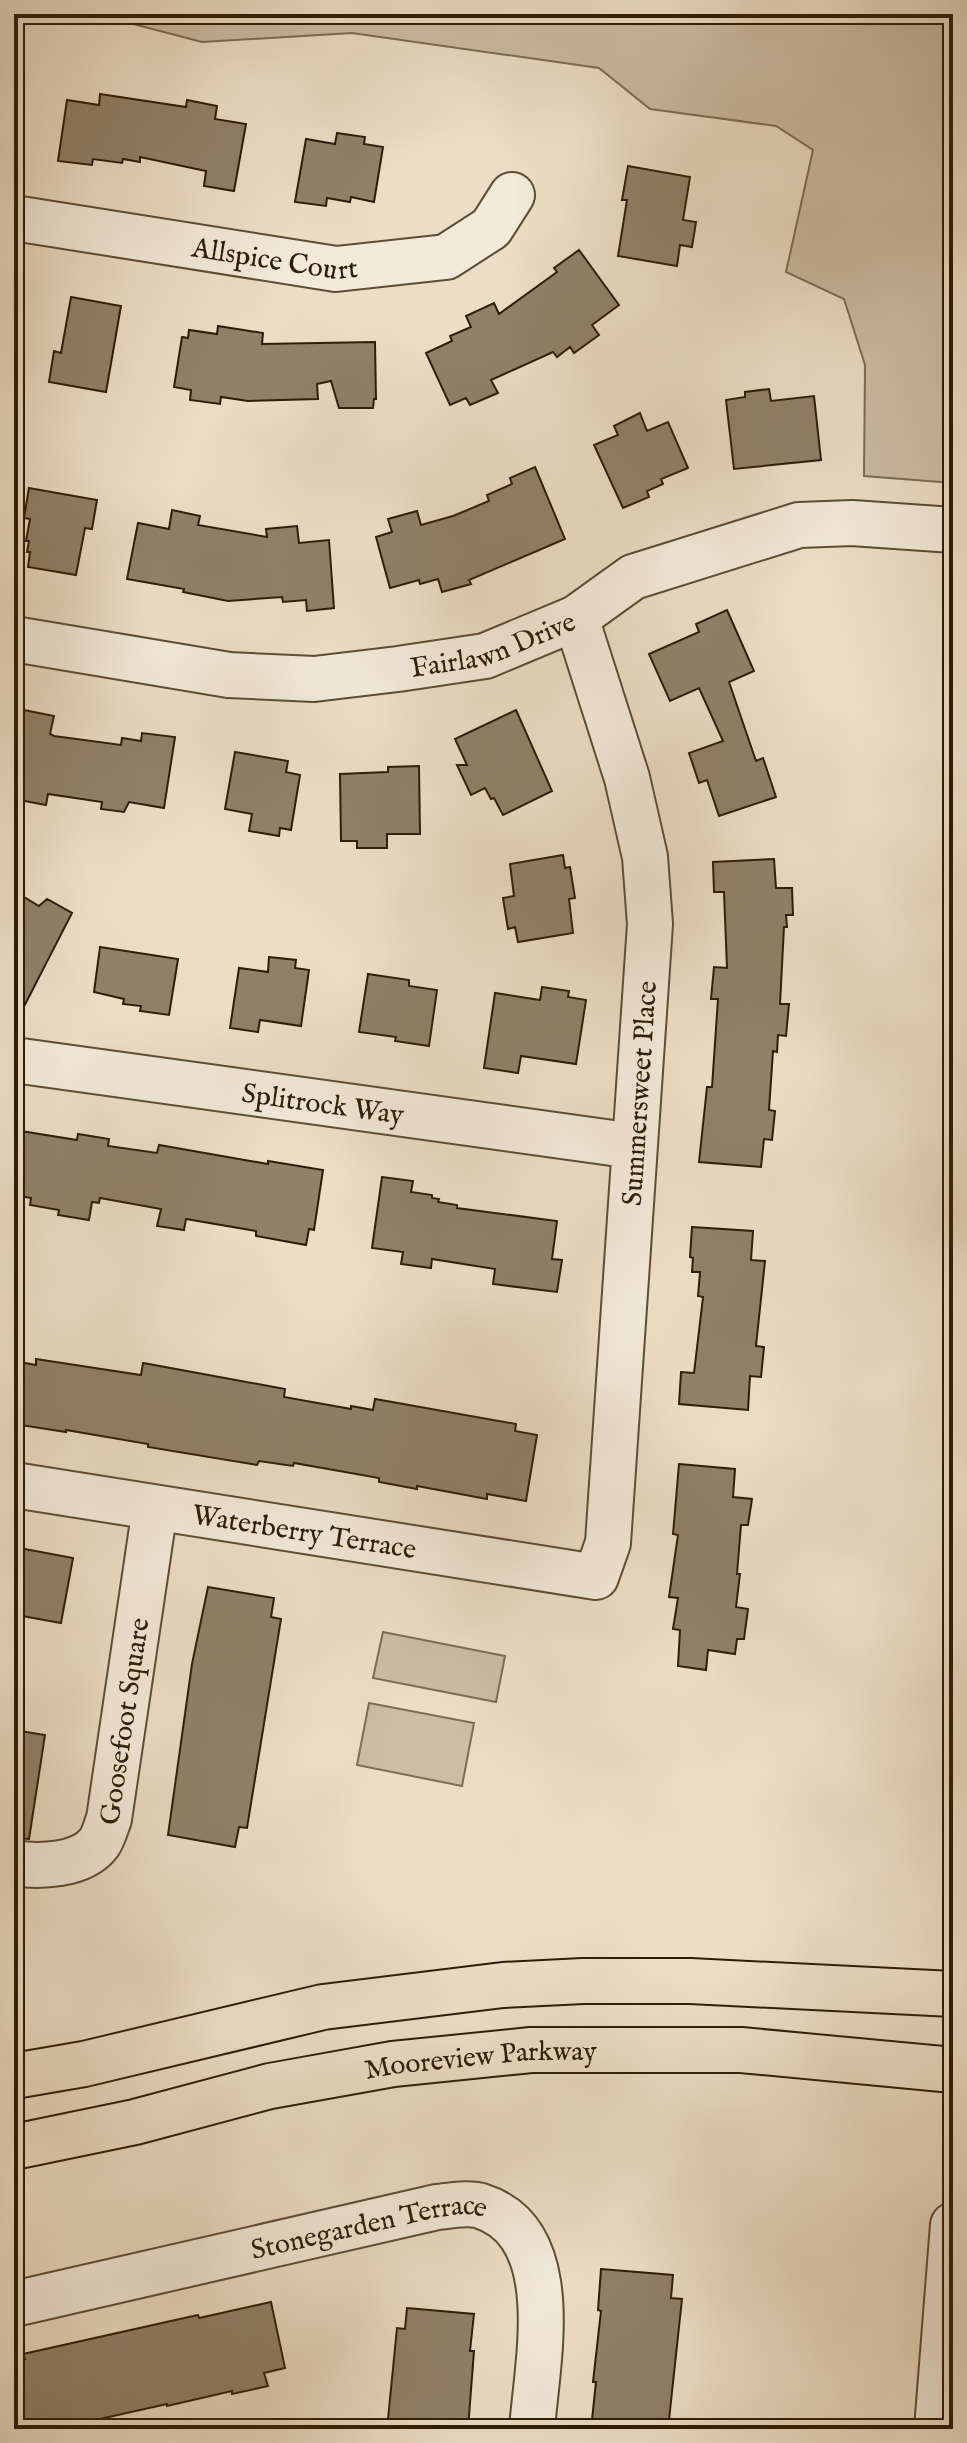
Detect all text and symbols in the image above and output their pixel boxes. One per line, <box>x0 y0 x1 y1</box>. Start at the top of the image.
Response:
street label: Allspice Court <box>188 231 360 289</box>
street label: Fairlawn Drive <box>408 605 581 687</box>
street label: Summersweet Place <box>616 980 666 1207</box>
street label: Splitrock Way <box>239 1077 406 1134</box>
street label: Waterberry Terrace <box>189 1498 419 1568</box>
street label: Goosefoot Square <box>93 1615 159 1828</box>
street label: Mooreview Parkway <box>362 2035 597 2089</box>
street label: Stonegarden Terrace <box>248 2189 492 2269</box>

